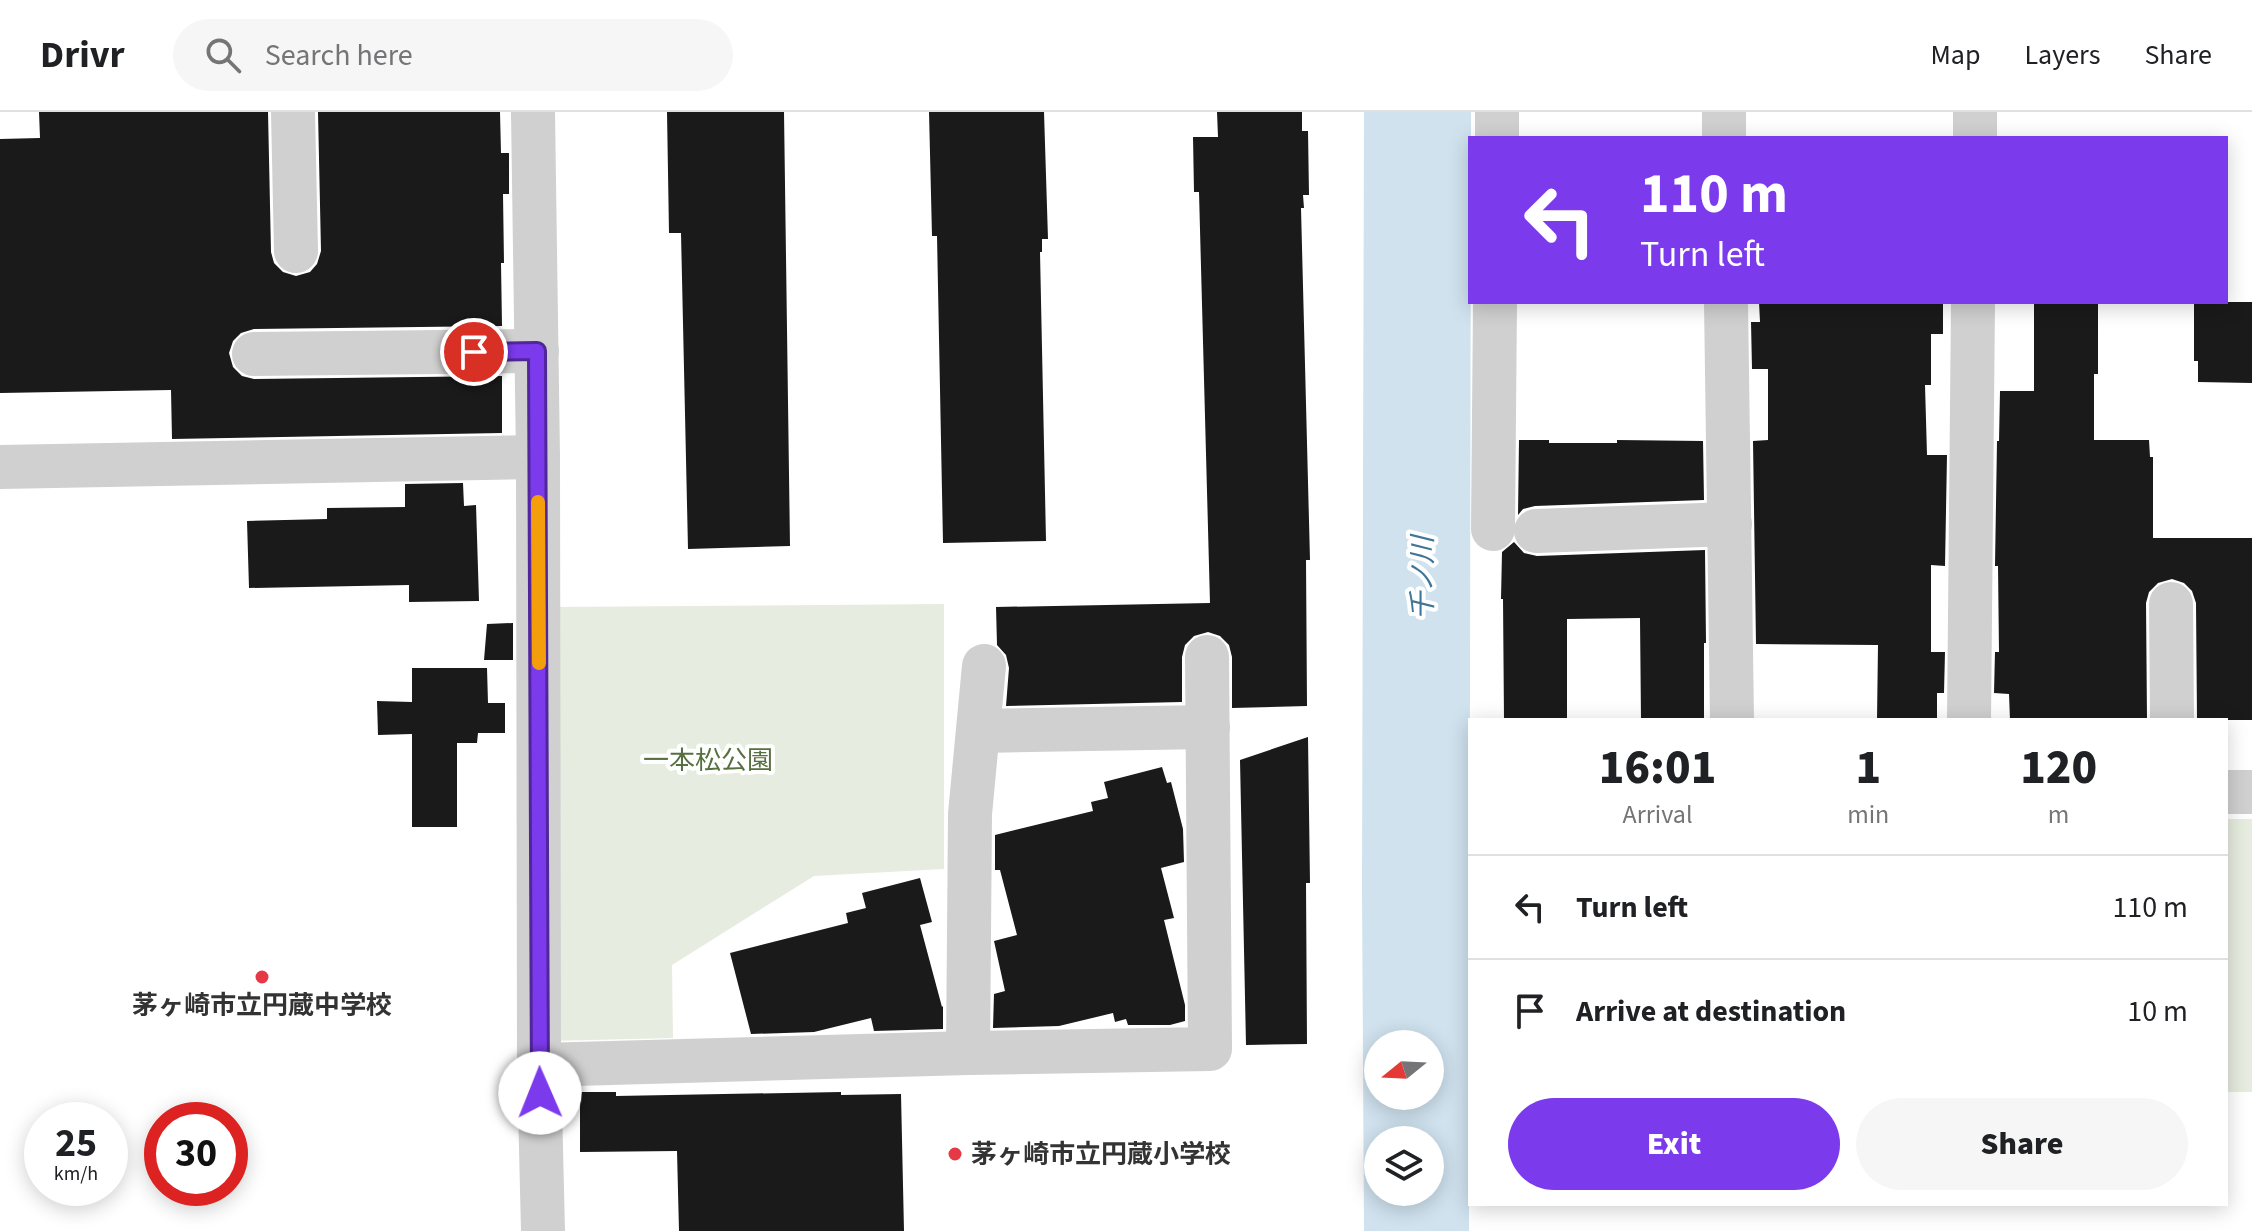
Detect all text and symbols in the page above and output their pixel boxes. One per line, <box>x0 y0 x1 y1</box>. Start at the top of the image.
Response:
search box <box>173 19 733 91</box>
text: Drivr <box>40 28 125 82</box>
icon: search <box>201 33 245 77</box>
text: Search here <box>265 34 413 77</box>
text: Map <box>1930 35 1980 75</box>
text: Layers <box>2024 35 2100 75</box>
text: Share <box>2144 35 2212 75</box>
text: 110 m <box>1640 155 1788 234</box>
icon: left <box>1508 168 1612 272</box>
text: Turn left <box>1640 229 1765 280</box>
pin <box>440 318 508 386</box>
icon: arrive <box>452 330 496 374</box>
water label: 千ノ川 <box>1403 533 1443 620</box>
text: 16:01 <box>1599 734 1716 802</box>
text: 1 <box>1855 734 1881 802</box>
text: 120 <box>2020 734 2097 802</box>
park label: 一本松公園 <box>643 742 773 779</box>
text: Arrival <box>1623 796 1693 833</box>
text: min <box>1847 796 1889 833</box>
text: m <box>2048 796 2069 833</box>
icon: left <box>1508 885 1552 929</box>
text: Turn left <box>1576 886 1688 929</box>
text: 110 m <box>2112 886 2188 929</box>
marker: 茅ヶ崎市立円蔵中学校 <box>253 968 271 986</box>
place label: 茅ヶ崎市立円蔵中学校 <box>132 987 392 1024</box>
icon: arrive <box>1508 989 1552 1033</box>
text: Arrive at destination <box>1576 990 1846 1033</box>
text: 10 m <box>2127 990 2188 1033</box>
north arrow <box>1364 1030 1444 1110</box>
map controls <box>1364 1030 1444 1206</box>
position arrow <box>498 1051 582 1135</box>
button: Exit <box>1508 1098 1840 1190</box>
button: Share <box>1856 1098 2188 1190</box>
speed limit sign: 30 <box>144 1102 248 1206</box>
text: 25 <box>55 1115 97 1172</box>
button: layers <box>1364 1126 1444 1206</box>
place label: 茅ヶ崎市立円蔵小学校 <box>971 1136 1231 1173</box>
marker: 茅ヶ崎市立円蔵小学校 <box>946 1145 964 1163</box>
text: km/h <box>54 1160 98 1188</box>

